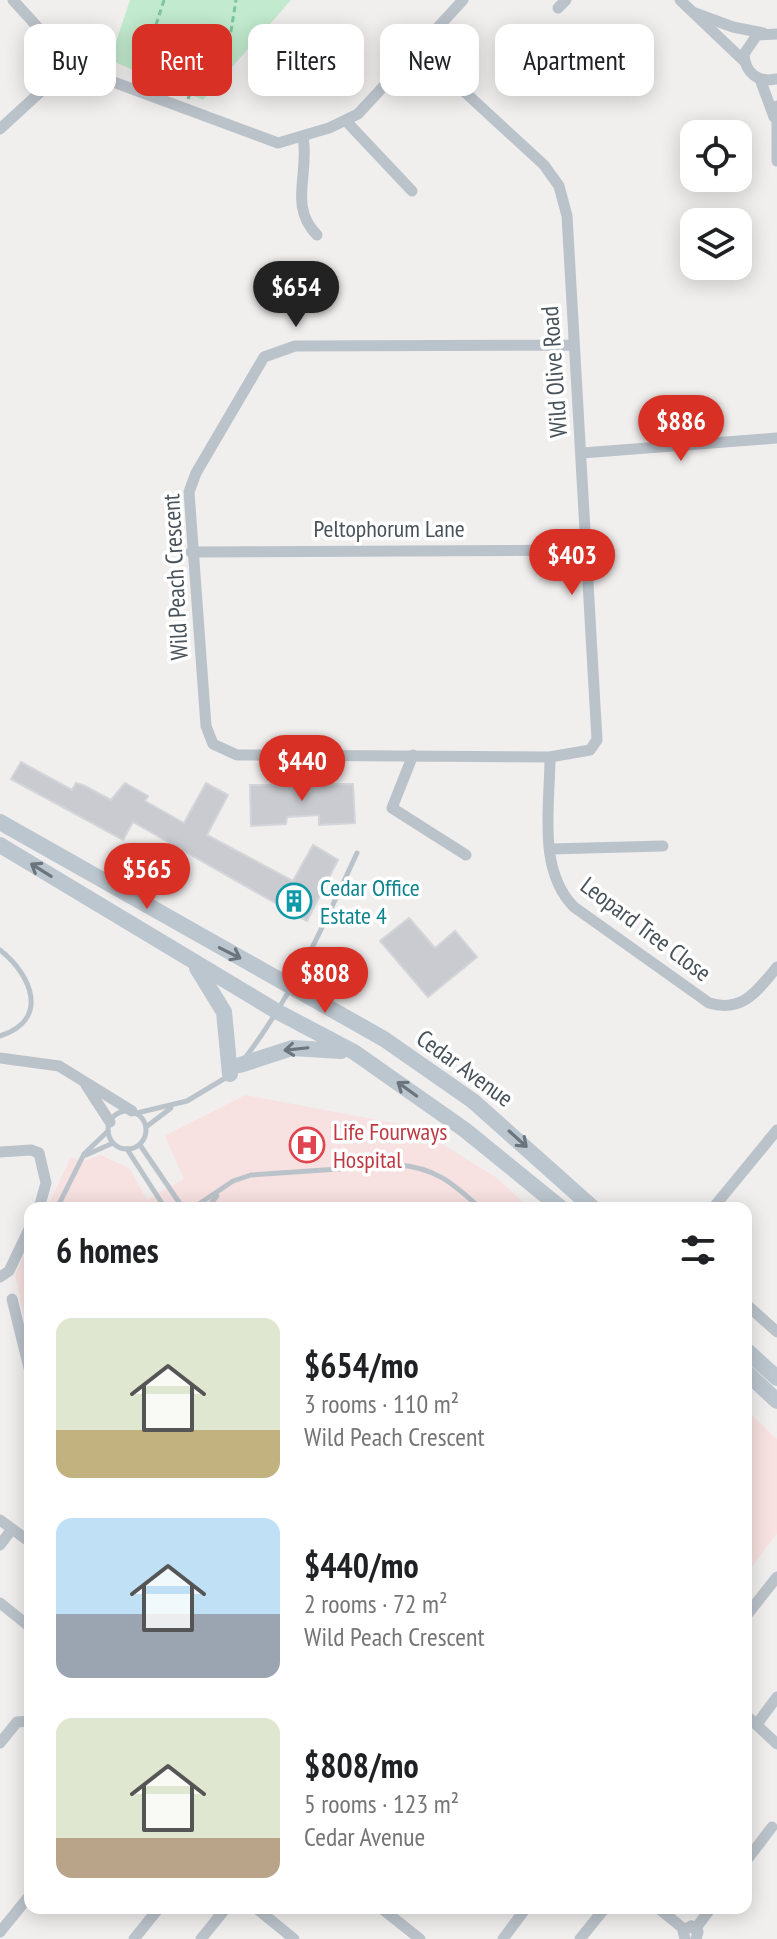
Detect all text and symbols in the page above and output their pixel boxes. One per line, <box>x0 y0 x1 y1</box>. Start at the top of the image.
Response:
chip: Buy <box>24 24 116 96</box>
chip: Rent <box>132 24 232 96</box>
chip: Filters <box>248 24 364 96</box>
chip: New <box>380 24 479 96</box>
chip: Apartment <box>495 24 654 96</box>
map controls <box>680 120 752 280</box>
button: locate <box>680 120 752 192</box>
button: layers <box>680 208 752 280</box>
pin: $654 <box>249 261 343 329</box>
text: $654 <box>271 270 321 303</box>
street label: Wild Olive Road <box>534 305 574 439</box>
pin: $886 <box>634 395 728 463</box>
text: $886 <box>656 404 706 437</box>
street label: Wild Peach Crescent <box>155 493 195 661</box>
street label: Peltophorum Lane <box>313 513 465 544</box>
pin: $403 <box>525 529 619 597</box>
text: $403 <box>547 538 597 571</box>
pin: $440 <box>255 735 349 803</box>
text: $440 <box>277 744 327 777</box>
pin: $565 <box>100 843 194 911</box>
text: $565 <box>122 852 172 885</box>
one-way arrow <box>30 862 52 879</box>
street label: Leopard Tree Close <box>575 870 717 988</box>
place label: Cedar Office Estate 4 <box>320 872 420 931</box>
building icon: Cedar Office Estate 4 <box>275 882 313 920</box>
one-way arrow <box>217 945 241 961</box>
pin: $808 <box>278 947 372 1015</box>
text: $808 <box>300 956 350 989</box>
street label: Cedar Avenue <box>411 1023 519 1113</box>
one-way arrow <box>283 1041 310 1056</box>
one-way arrow <box>396 1081 418 1097</box>
place label: Life Fourways Hospital <box>333 1116 447 1175</box>
hospital icon: Life Fourways Hospital <box>288 1126 326 1164</box>
one-way arrow <box>508 1130 528 1148</box>
text: 6 homes <box>56 1228 159 1272</box>
icon: filters <box>676 1228 720 1272</box>
text: $654/mo <box>304 1343 419 1387</box>
icon: home <box>120 1350 216 1446</box>
text: 3 rooms · 110 m² <box>304 1387 459 1420</box>
text: Wild Peach Crescent <box>304 1420 485 1453</box>
text: $440/mo <box>304 1543 419 1587</box>
icon: home <box>120 1550 216 1646</box>
text: 2 rooms · 72 m² <box>304 1587 448 1620</box>
text: Wild Peach Crescent <box>304 1620 485 1653</box>
text: $808/mo <box>304 1743 419 1787</box>
icon: home <box>120 1750 216 1846</box>
text: 5 rooms · 123 m² <box>304 1787 459 1820</box>
text: Cedar Avenue <box>304 1820 425 1853</box>

